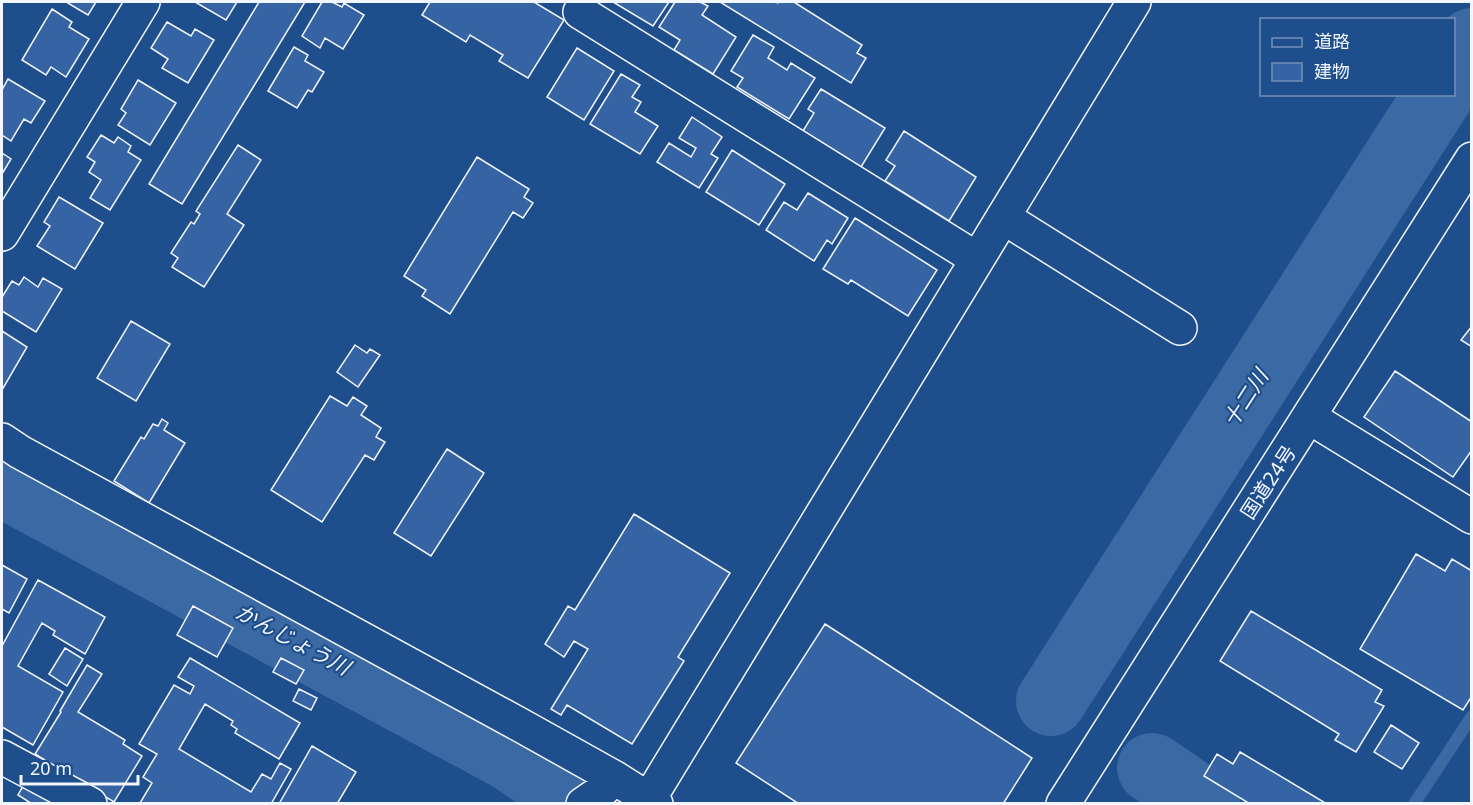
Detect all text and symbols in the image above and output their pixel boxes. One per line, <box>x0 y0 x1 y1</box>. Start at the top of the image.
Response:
legend <box>1260 18 1455 96</box>
text: 道路 <box>1314 29 1350 53</box>
text: 建物 <box>1314 59 1350 83</box>
water label: 十二川 <box>1216 362 1275 432</box>
street label: 国道24号 <box>1234 440 1302 524</box>
water label: かんじょう川 <box>231 597 357 682</box>
scale bar <box>21 748 138 786</box>
text: 20 m <box>30 756 72 780</box>

